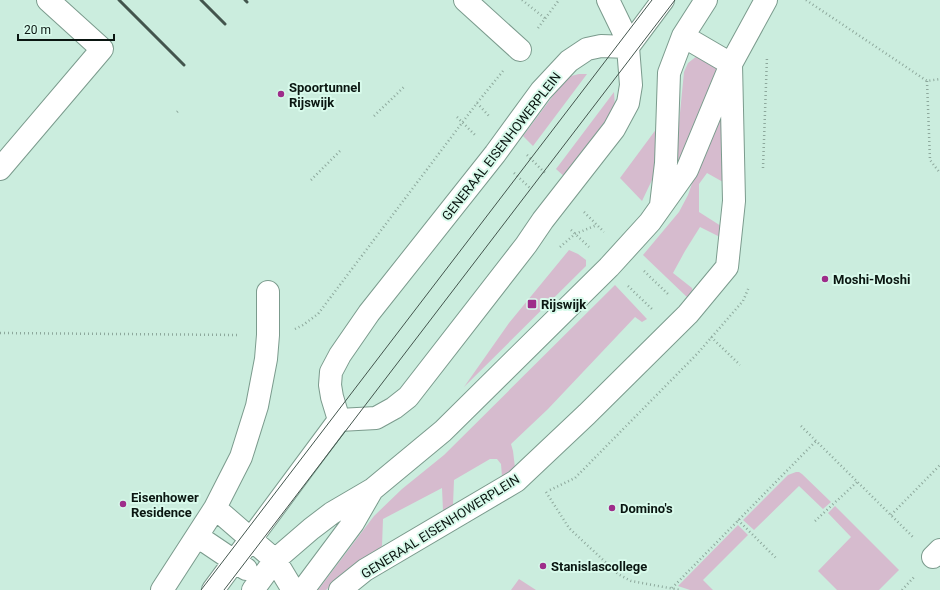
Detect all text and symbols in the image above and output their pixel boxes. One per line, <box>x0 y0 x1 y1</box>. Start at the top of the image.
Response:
scale bar <box>18 16 114 42</box>
text: 20 m <box>24 23 51 37</box>
street label: GENERAAL EISENHOWERPLEIN <box>439 69 564 223</box>
place label: Spoortunnel Rijswijk <box>289 80 361 110</box>
marker: Spoortunnel Rijswijk <box>276 89 286 99</box>
place label: Moshi-Moshi <box>833 272 910 287</box>
marker: Moshi-Moshi <box>820 274 830 284</box>
place label: Rijswijk <box>541 297 587 312</box>
marker: Rijswijk <box>526 298 538 310</box>
street label: GENERAAL EISENHOWERPLEIN <box>358 471 522 582</box>
place label: Eisenhower Residence <box>131 490 199 520</box>
marker: Eisenhower Residence <box>118 499 128 509</box>
place label: Domino's <box>620 501 673 516</box>
marker: Domino's <box>607 503 617 513</box>
place label: Stanislascollege <box>551 559 647 574</box>
marker: Stanislascollege <box>538 561 548 571</box>

